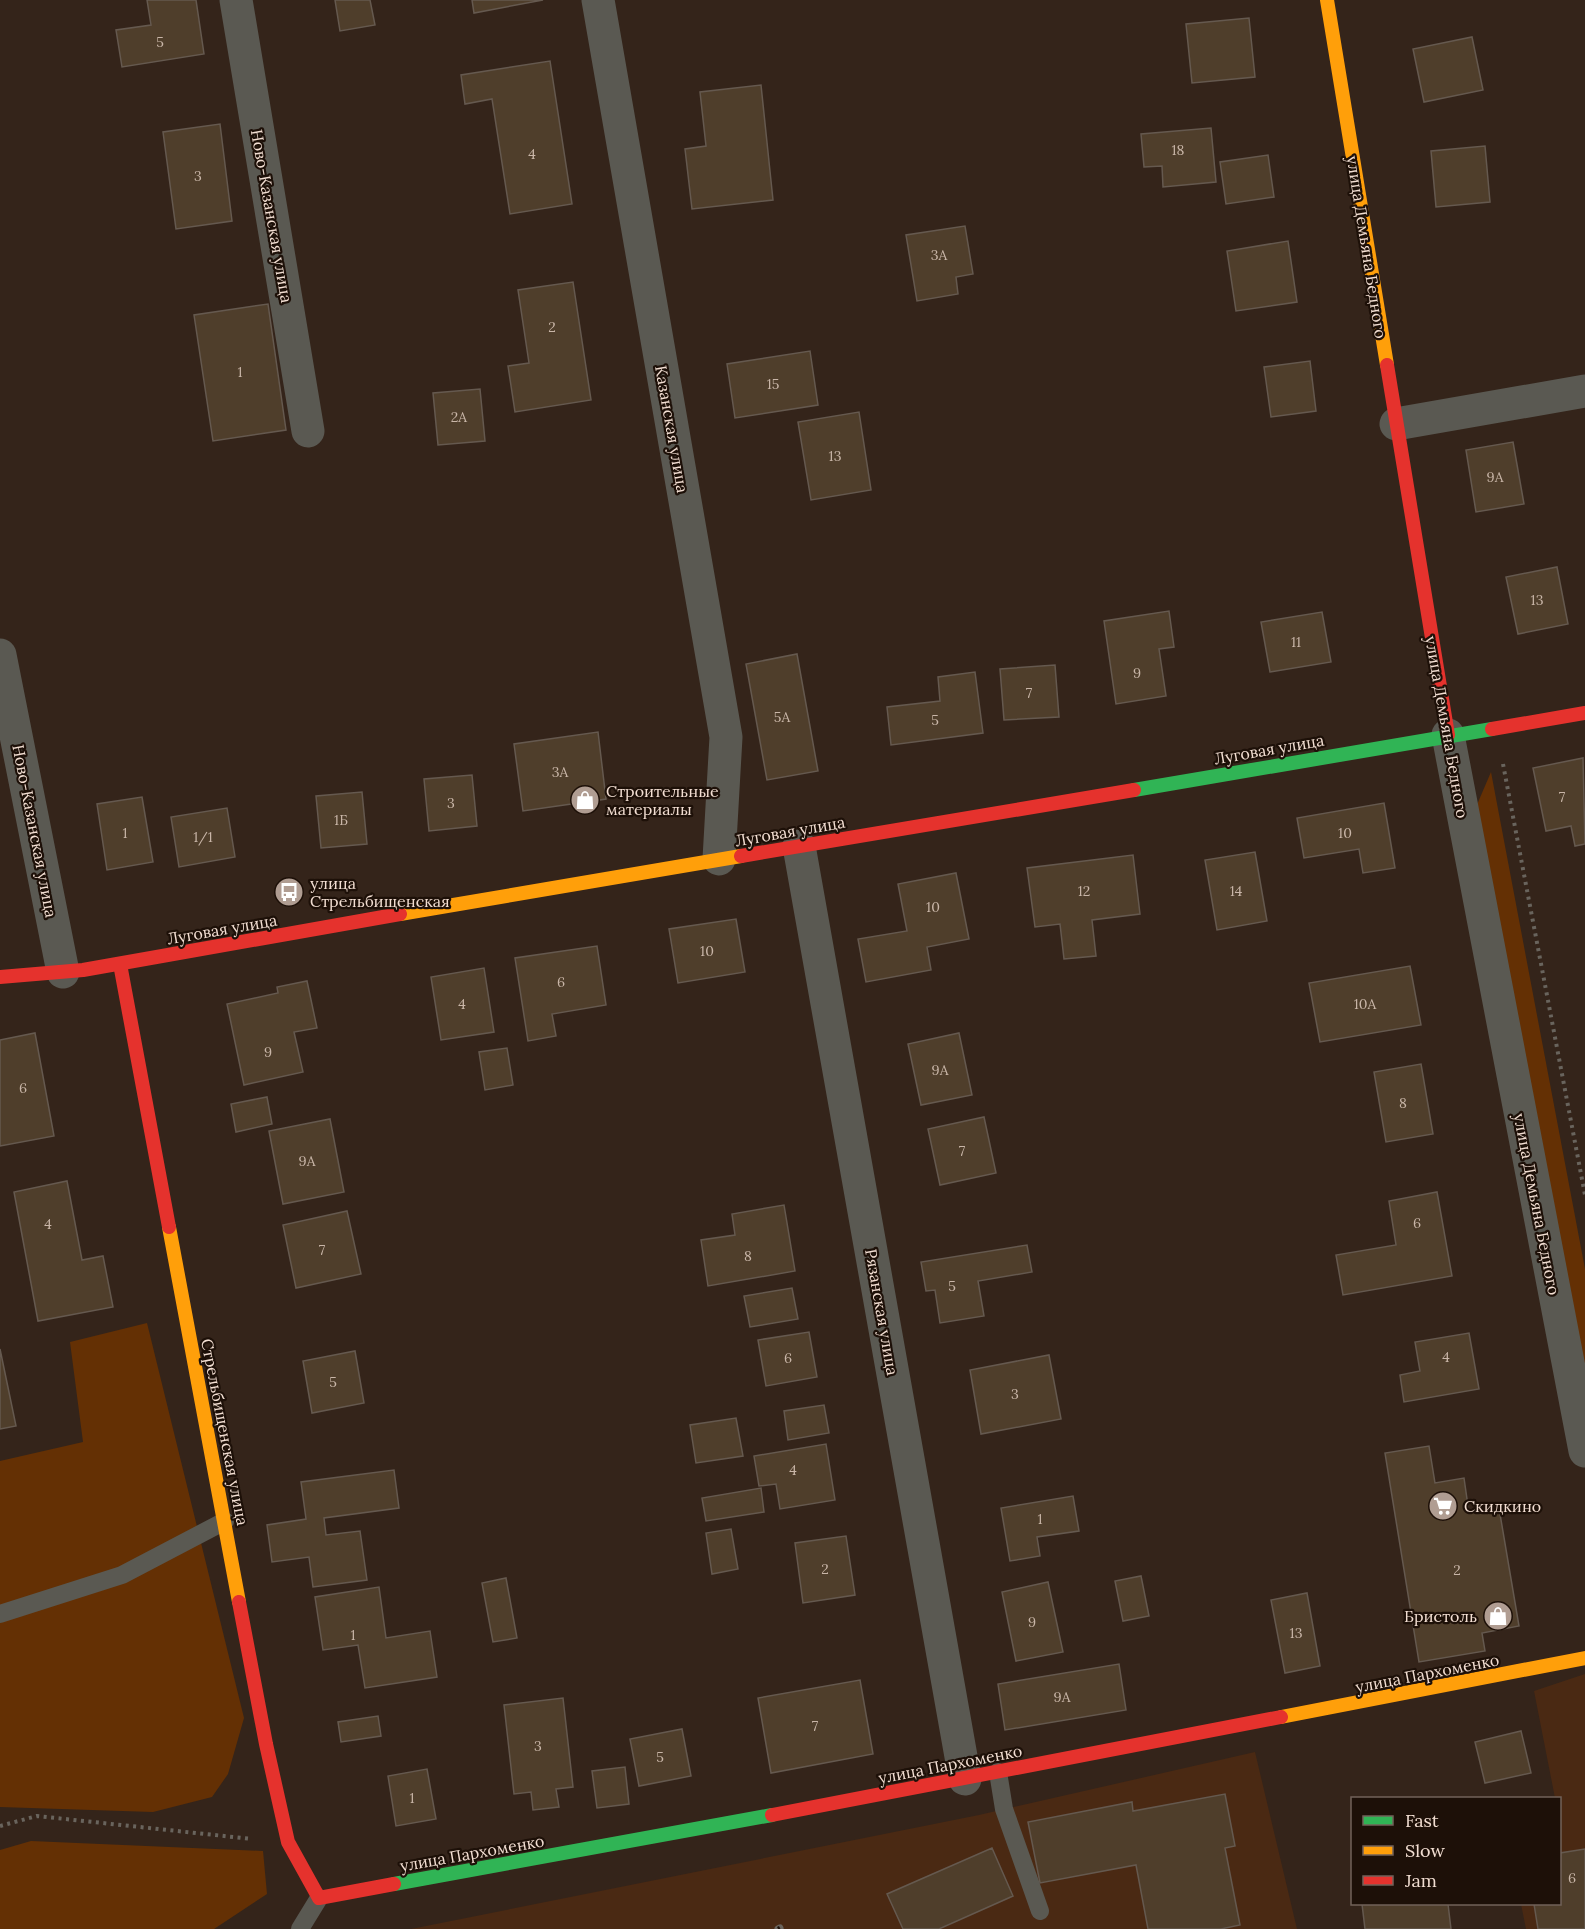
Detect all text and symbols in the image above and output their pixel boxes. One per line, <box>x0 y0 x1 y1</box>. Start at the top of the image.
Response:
house number: 5 <box>156 33 164 51</box>
street label: Ново-Казанская улица <box>247 128 297 304</box>
house number: 18 <box>1172 141 1185 159</box>
house number: 4 <box>528 145 536 163</box>
street label: улица Демьяна Бедного <box>1343 154 1391 340</box>
house number: 3 <box>194 167 202 185</box>
house number: 3А <box>931 246 948 264</box>
house number: 2 <box>548 318 556 336</box>
house number: 1 <box>237 363 243 381</box>
street label: Казанская улица <box>651 364 693 494</box>
house number: 15 <box>767 375 779 393</box>
house number: 2А <box>451 408 467 426</box>
house number: 13 <box>829 447 842 465</box>
house number: 9А <box>1487 468 1504 486</box>
house number: 13 <box>1531 591 1544 609</box>
house number: 11 <box>1291 633 1301 651</box>
street label: улица Демьяна Бедного <box>1421 634 1473 820</box>
house number: 9 <box>1133 664 1141 682</box>
house number: 7 <box>1026 684 1033 702</box>
house number: 5А <box>774 708 790 726</box>
house number: 5 <box>931 711 939 729</box>
street label: Луговая улица <box>1212 729 1326 769</box>
street label: Ново-Казанская улица <box>8 743 62 919</box>
house number: 3А <box>552 763 569 781</box>
place label: Строительные материалы <box>606 781 719 819</box>
shop icon: Строительные материалы <box>569 784 601 816</box>
house number: 7 <box>1559 788 1566 806</box>
house number: 3 <box>447 794 455 812</box>
house number: 1Б <box>334 811 348 829</box>
street label: Луговая улица <box>733 811 847 851</box>
house number: 1 <box>122 824 128 842</box>
house number: 10 <box>1338 824 1352 842</box>
house number: 1/1 <box>193 828 213 846</box>
place label: улица Стрельбищенская <box>310 873 450 911</box>
bus stop icon: улица Стрельбищенская <box>273 876 305 908</box>
house number: 12 <box>1078 882 1090 900</box>
house number: 14 <box>1230 882 1243 900</box>
house number: 10 <box>926 898 940 916</box>
street label: Луговая улица <box>165 909 279 949</box>
house number: 10 <box>700 942 714 960</box>
house number: 6 <box>557 973 565 991</box>
house number: 4 <box>458 995 466 1013</box>
house number: 10А <box>1354 995 1377 1013</box>
house number: 9 <box>264 1043 272 1061</box>
house number: 9А <box>932 1061 949 1079</box>
house number: 6 <box>19 1079 27 1097</box>
house number: 8 <box>1399 1094 1407 1112</box>
street label: улица Демьяна Бедного <box>1510 1111 1564 1297</box>
house number: 7 <box>959 1142 966 1160</box>
house number: 9А <box>299 1152 316 1170</box>
house number: 6 <box>1413 1214 1421 1232</box>
house number: 4 <box>44 1215 52 1233</box>
house number: 7 <box>319 1241 326 1259</box>
house number: 8 <box>744 1247 752 1265</box>
street label: Рязанская улица <box>861 1247 903 1377</box>
house number: 5 <box>948 1277 956 1295</box>
street label: Стрельбищенская улица <box>197 1337 253 1527</box>
house number: 4 <box>1442 1348 1450 1366</box>
house number: 6 <box>784 1349 792 1367</box>
house number: 5 <box>329 1373 337 1391</box>
house number: 3 <box>1011 1385 1019 1403</box>
house number: 4 <box>789 1461 797 1479</box>
supermarket icon: Скидкино <box>1427 1490 1459 1522</box>
place label: Скидкино <box>1464 1496 1541 1516</box>
house number: 1 <box>1037 1510 1043 1528</box>
house number: 2 <box>821 1560 829 1578</box>
house number: 2 <box>1453 1561 1461 1579</box>
shop icon: Бристоль <box>1482 1600 1514 1632</box>
place label: Бристоль <box>1404 1606 1477 1626</box>
house number: 9 <box>1028 1613 1036 1631</box>
house number: 13 <box>1290 1624 1303 1642</box>
house number: 1 <box>350 1626 356 1644</box>
street label: улица Пархоменко <box>1353 1649 1501 1697</box>
house number: 9А <box>1054 1688 1071 1706</box>
house number: 7 <box>812 1717 819 1735</box>
house number: 3 <box>534 1737 542 1755</box>
street label: улица Пархоменко <box>876 1740 1024 1788</box>
house number: 5 <box>656 1748 664 1766</box>
house number: 1 <box>409 1789 415 1807</box>
legend <box>1351 1797 1561 1905</box>
text: Fast <box>1405 1809 1439 1832</box>
street label: улица Пархоменко <box>398 1830 546 1876</box>
text: Slow <box>1405 1839 1445 1862</box>
text: Jam <box>1404 1869 1437 1892</box>
house number: 6 <box>1568 1869 1576 1887</box>

